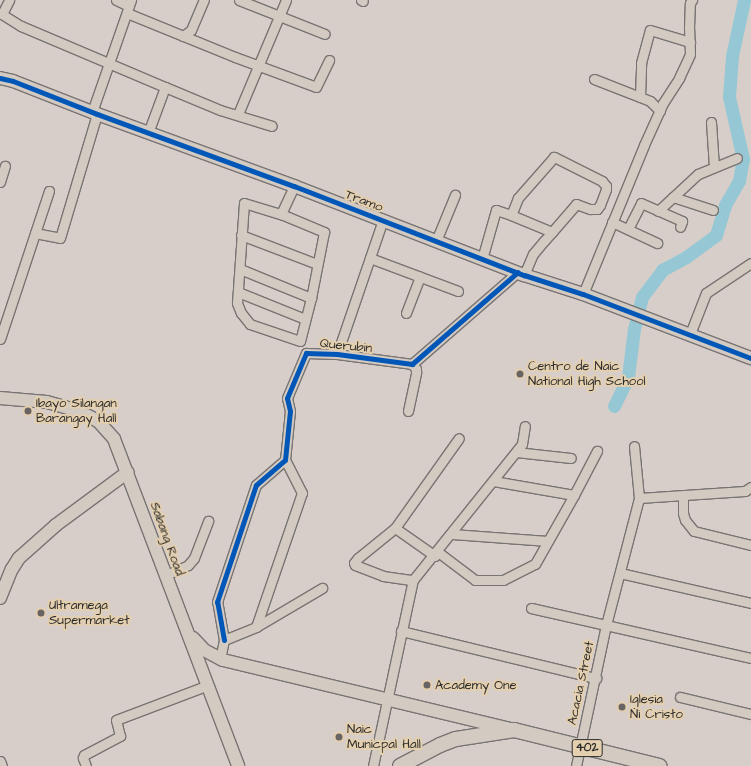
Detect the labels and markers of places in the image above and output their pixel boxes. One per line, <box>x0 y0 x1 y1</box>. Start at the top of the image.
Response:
place label: Centro de Naic National High School <box>528 359 646 390</box>
marker: Centro de Naic National High School <box>515 369 525 379</box>
place label: Ibayo Silangan Barangay Hall <box>36 396 117 427</box>
marker: Ibayo Silangan Barangay Hall <box>23 406 33 416</box>
place label: Ultramega Supermarket <box>49 598 130 629</box>
marker: Ultramega Supermarket <box>36 608 46 618</box>
place label: Academy One <box>435 677 517 693</box>
marker: Academy One <box>422 680 432 690</box>
place label: Iglesia Ni Cristo <box>630 692 683 723</box>
marker: Iglesia Ni Cristo <box>617 702 627 712</box>
place label: Naic Municpal Hall <box>347 722 421 753</box>
marker: Naic Municpal Hall <box>334 732 344 742</box>

